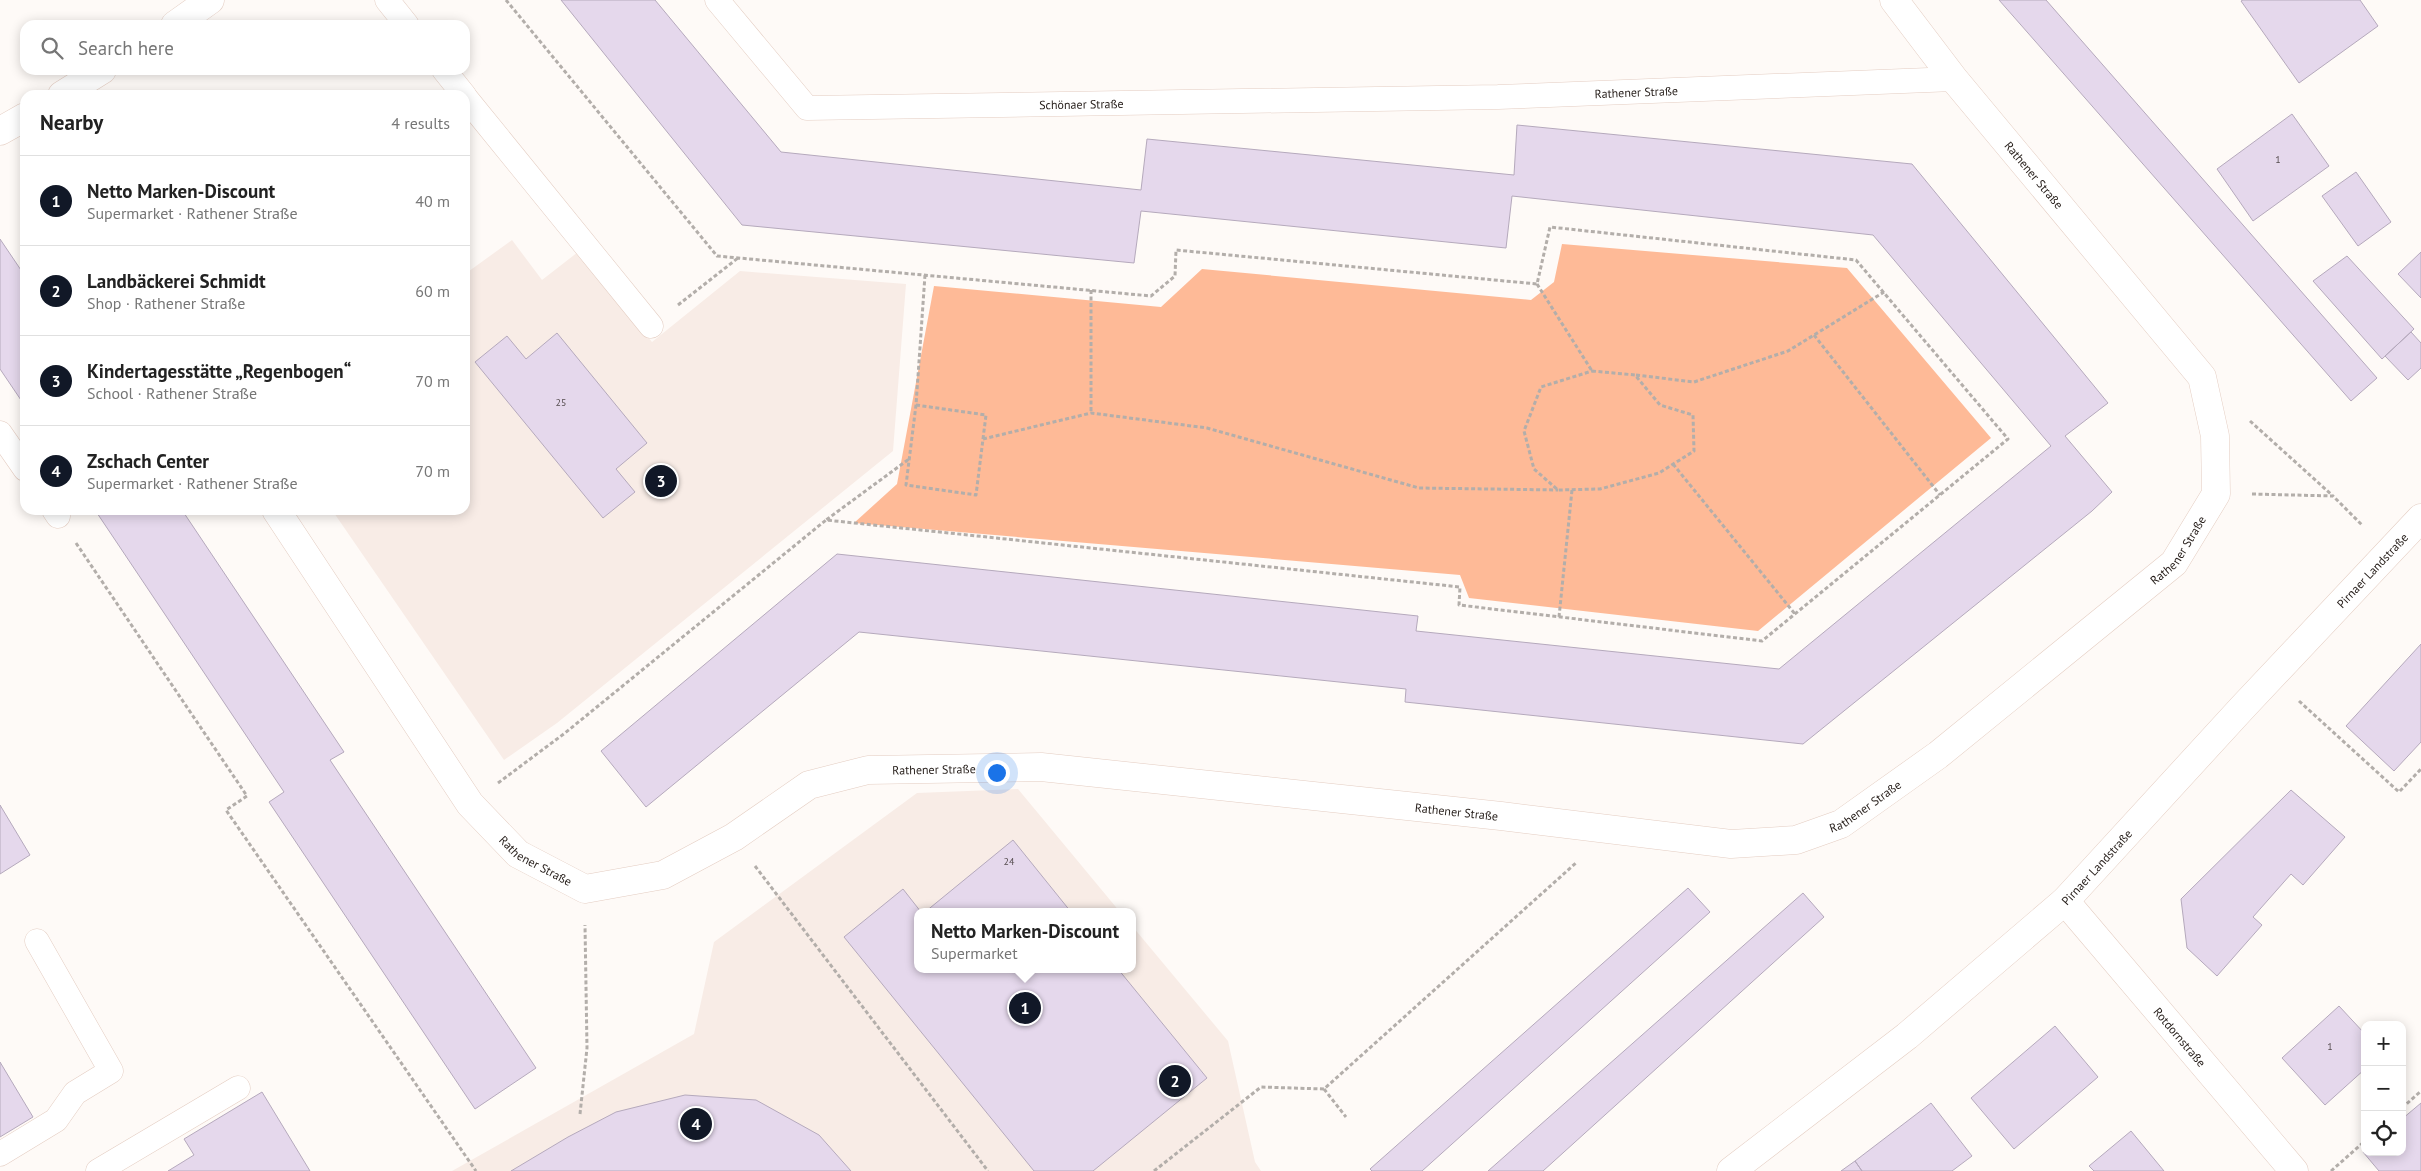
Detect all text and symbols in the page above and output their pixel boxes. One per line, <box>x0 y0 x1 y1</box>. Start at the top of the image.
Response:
search box <box>20 20 470 75</box>
icon: search <box>38 34 66 62</box>
text: Search here <box>78 36 174 60</box>
street label: Rathener Straße <box>1594 82 1678 101</box>
street label: Schönaer Straße <box>1039 95 1124 112</box>
text: Nearby <box>40 109 103 136</box>
text: 4 results <box>391 113 450 133</box>
street label: Rathener Straße <box>2001 138 2067 212</box>
house number: 1 <box>2275 153 2281 166</box>
text: Netto Marken-Discount <box>87 179 275 203</box>
text: 1 <box>51 191 61 211</box>
text: 40 m <box>415 191 450 211</box>
text: Supermarket · Rathener Straße <box>87 203 298 223</box>
text: Landbäckerei Schmidt <box>87 269 266 293</box>
text: 2 <box>51 281 61 301</box>
text: 60 m <box>415 281 450 301</box>
text: Shop · Rathener Straße <box>87 293 245 313</box>
text: Kindertagesstätte „Regenbogen“ <box>87 359 351 383</box>
text: 3 <box>51 371 61 391</box>
text: 70 m <box>415 371 450 391</box>
text: School · Rathener Straße <box>87 383 257 403</box>
house number: 25 <box>556 396 566 409</box>
text: Zschach Center <box>87 449 209 473</box>
text: 4 <box>51 461 61 481</box>
text: 70 m <box>415 461 450 481</box>
pin: 3 <box>645 462 677 500</box>
text: Supermarket · Rathener Straße <box>87 473 298 493</box>
street label: Rathener Straße <box>2147 513 2209 587</box>
street label: Pirnaer Landstraße <box>2333 529 2411 611</box>
your location <box>984 760 1010 786</box>
street label: Rathener Straße <box>892 761 976 777</box>
street label: Rathener Straße <box>1827 776 1904 835</box>
street label: Rathener Straße <box>1414 799 1499 823</box>
street label: Pirnaer Landstraße <box>2058 826 2135 908</box>
street label: Rathener Straße <box>496 832 575 889</box>
house number: 24 <box>1004 855 1015 868</box>
popup <box>914 908 1136 973</box>
text: Netto Marken-Discount <box>931 919 1119 943</box>
text: Supermarket <box>931 943 1018 963</box>
pin: 1 <box>1009 989 1041 1027</box>
street label: Rotdornstraße <box>2151 1004 2209 1069</box>
map controls <box>2361 1021 2406 1156</box>
button: + <box>2361 1021 2406 1066</box>
house number: 1 <box>2327 1040 2333 1053</box>
pin: 2 <box>1159 1062 1191 1100</box>
button: − <box>2361 1066 2406 1111</box>
pin: 4 <box>680 1105 712 1143</box>
button: locate <box>2361 1111 2406 1156</box>

